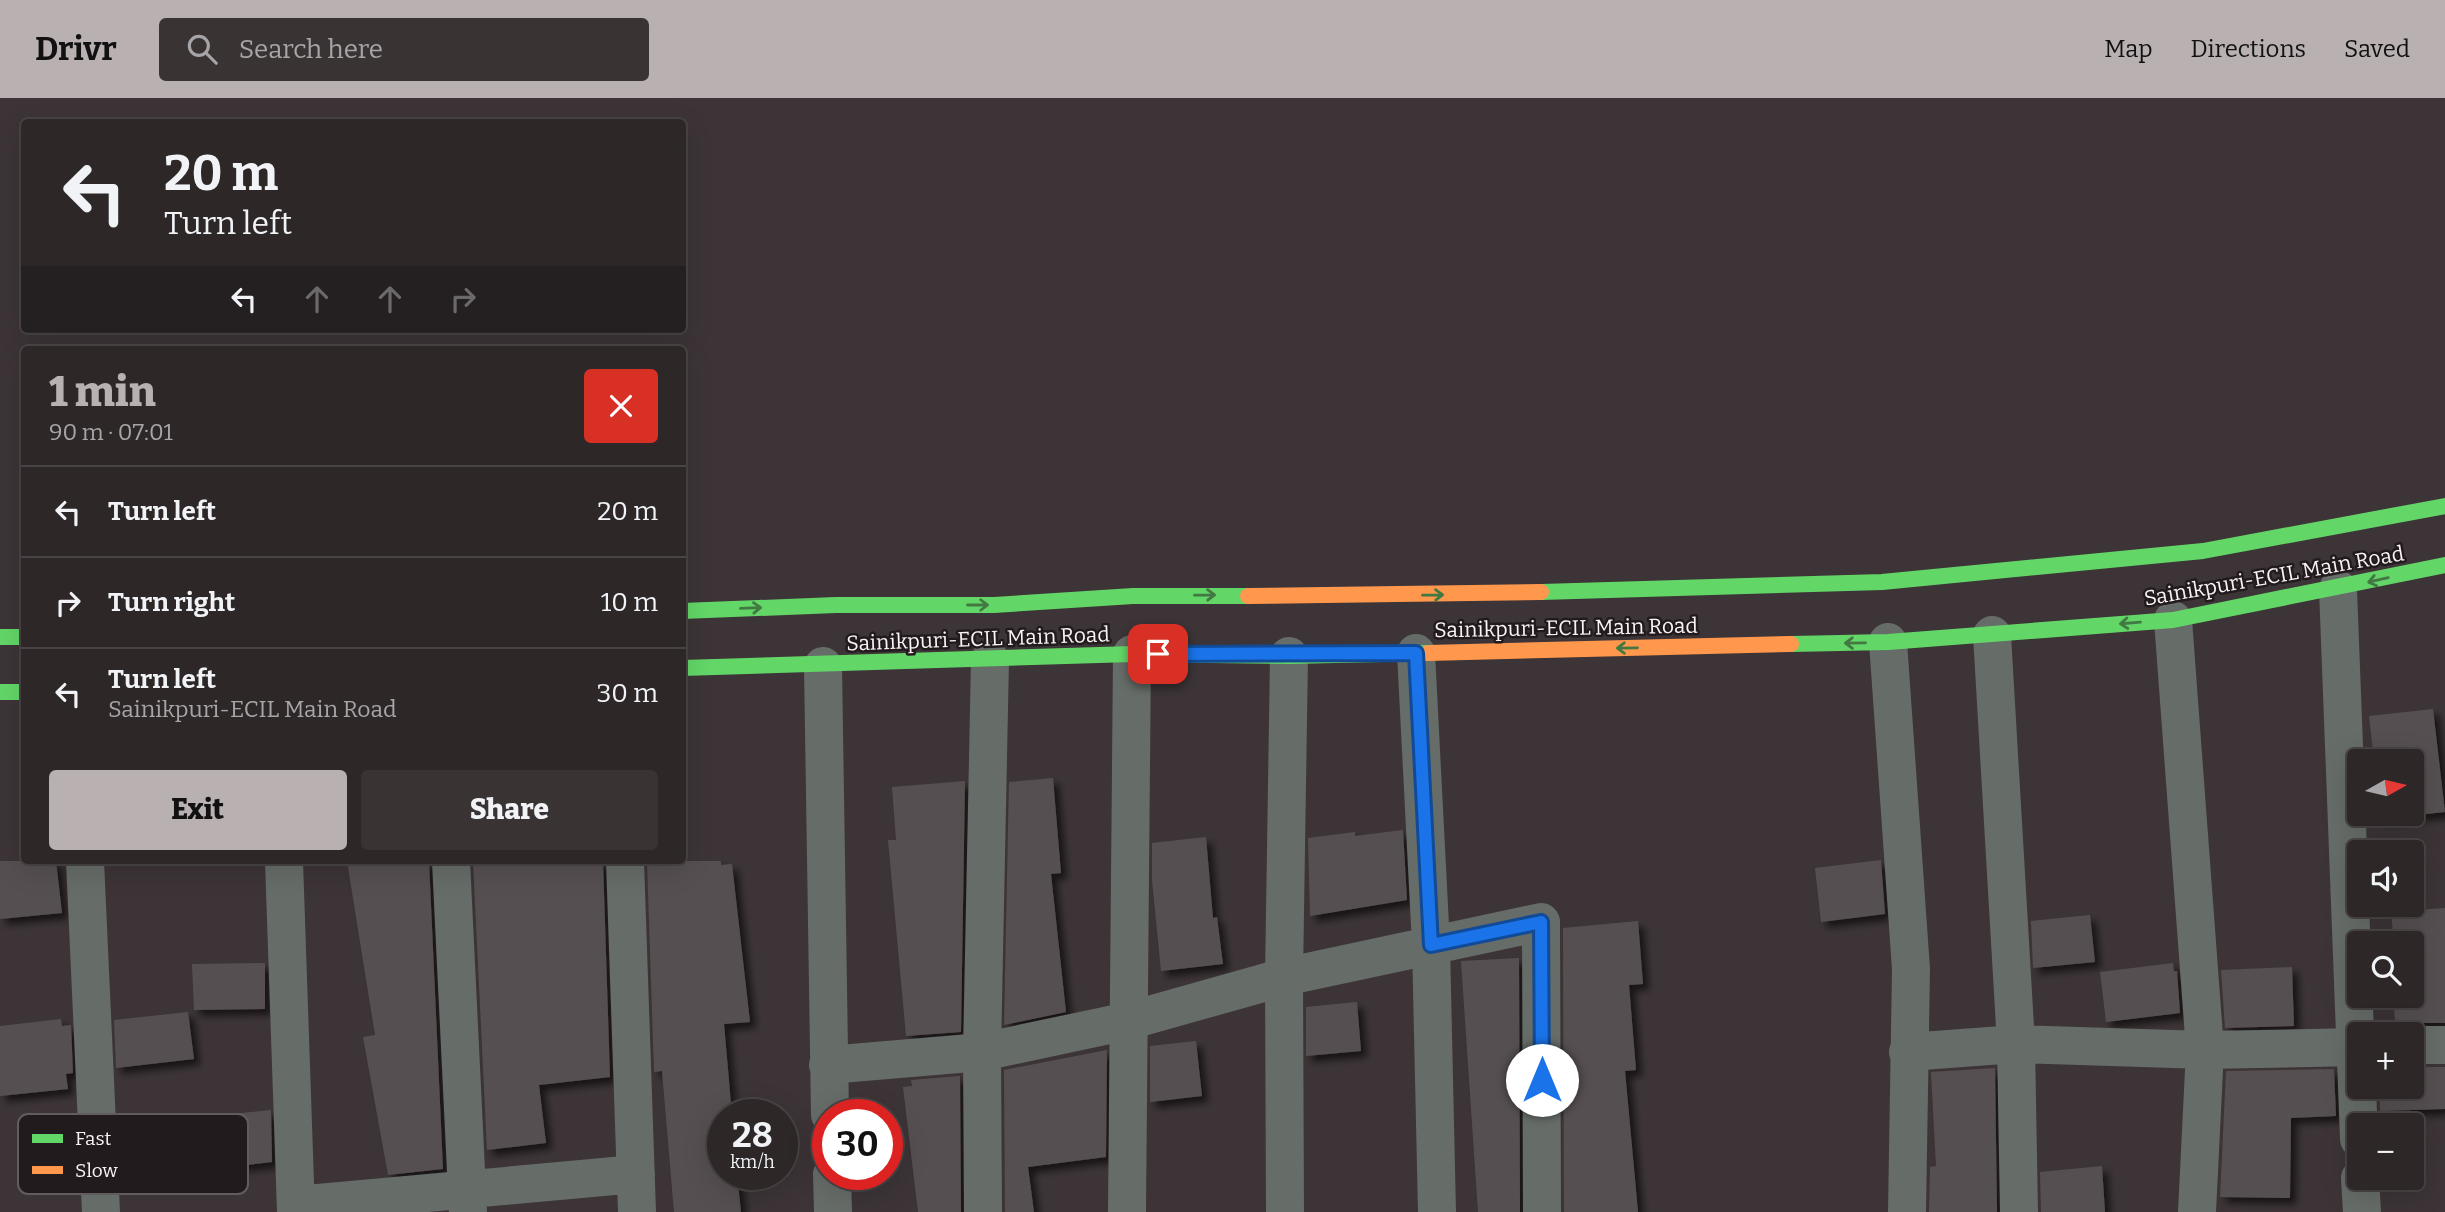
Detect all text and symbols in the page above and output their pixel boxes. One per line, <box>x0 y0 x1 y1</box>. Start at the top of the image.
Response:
search box <box>159 18 649 81</box>
text: Drivr <box>35 29 117 69</box>
icon: search <box>183 30 221 68</box>
text: Search here <box>239 34 383 65</box>
text: Map <box>2104 35 2153 63</box>
text: Directions <box>2191 35 2306 63</box>
text: Saved <box>2344 35 2410 63</box>
text: 20 m <box>164 144 278 203</box>
icon: left <box>49 147 140 238</box>
text: Turn left <box>164 204 292 242</box>
icon: left <box>225 280 263 318</box>
icon: ahead <box>298 280 336 318</box>
icon: ahead <box>371 280 409 318</box>
icon: right <box>444 280 482 318</box>
text: 1 min <box>49 367 156 417</box>
button: close <box>584 369 658 443</box>
text: 90 m · 07:01 <box>49 418 173 446</box>
icon: left <box>49 493 87 531</box>
text: Turn left <box>108 496 216 527</box>
text: 20 m <box>597 496 658 527</box>
street label: Sainikpuri-ECIL Main Road <box>2142 540 2406 612</box>
one-way arrow <box>2368 574 2390 587</box>
icon: right <box>49 584 87 622</box>
text: Turn right <box>108 587 235 618</box>
text: 10 m <box>601 587 658 618</box>
one-way arrow <box>1421 588 1444 602</box>
one-way arrow <box>1194 589 1217 602</box>
one-way arrow <box>966 598 989 612</box>
one-way arrow <box>739 602 762 615</box>
street label: Sainikpuri-ECIL Main Road <box>1434 613 1698 643</box>
one-way arrow <box>2120 617 2142 630</box>
street label: Sainikpuri-ECIL Main Road <box>846 621 1110 657</box>
pin <box>1128 624 1188 684</box>
icon: arrive <box>1139 635 1177 673</box>
one-way arrow <box>1843 636 1866 650</box>
one-way arrow <box>1616 641 1639 655</box>
text: Turn left <box>108 664 216 695</box>
icon: left <box>49 675 87 713</box>
text: 30 m <box>597 678 658 709</box>
text: Sainikpuri-ECIL Main Road <box>108 695 397 723</box>
north arrow <box>2347 749 2424 826</box>
map controls <box>2347 749 2424 1190</box>
button: Exit <box>49 770 347 850</box>
button: Share <box>361 770 658 850</box>
button: sound <box>2347 840 2424 917</box>
button: search <box>2347 931 2424 1008</box>
button: + <box>2347 1022 2424 1099</box>
position arrow <box>1505 1043 1579 1117</box>
speed limit sign: 30 <box>812 1099 903 1190</box>
button: − <box>2347 1113 2424 1190</box>
legend <box>18 1114 248 1194</box>
text: 28 <box>732 1114 773 1156</box>
text: Fast <box>75 1127 112 1150</box>
text: km/h <box>730 1151 775 1173</box>
text: Slow <box>75 1159 118 1182</box>

